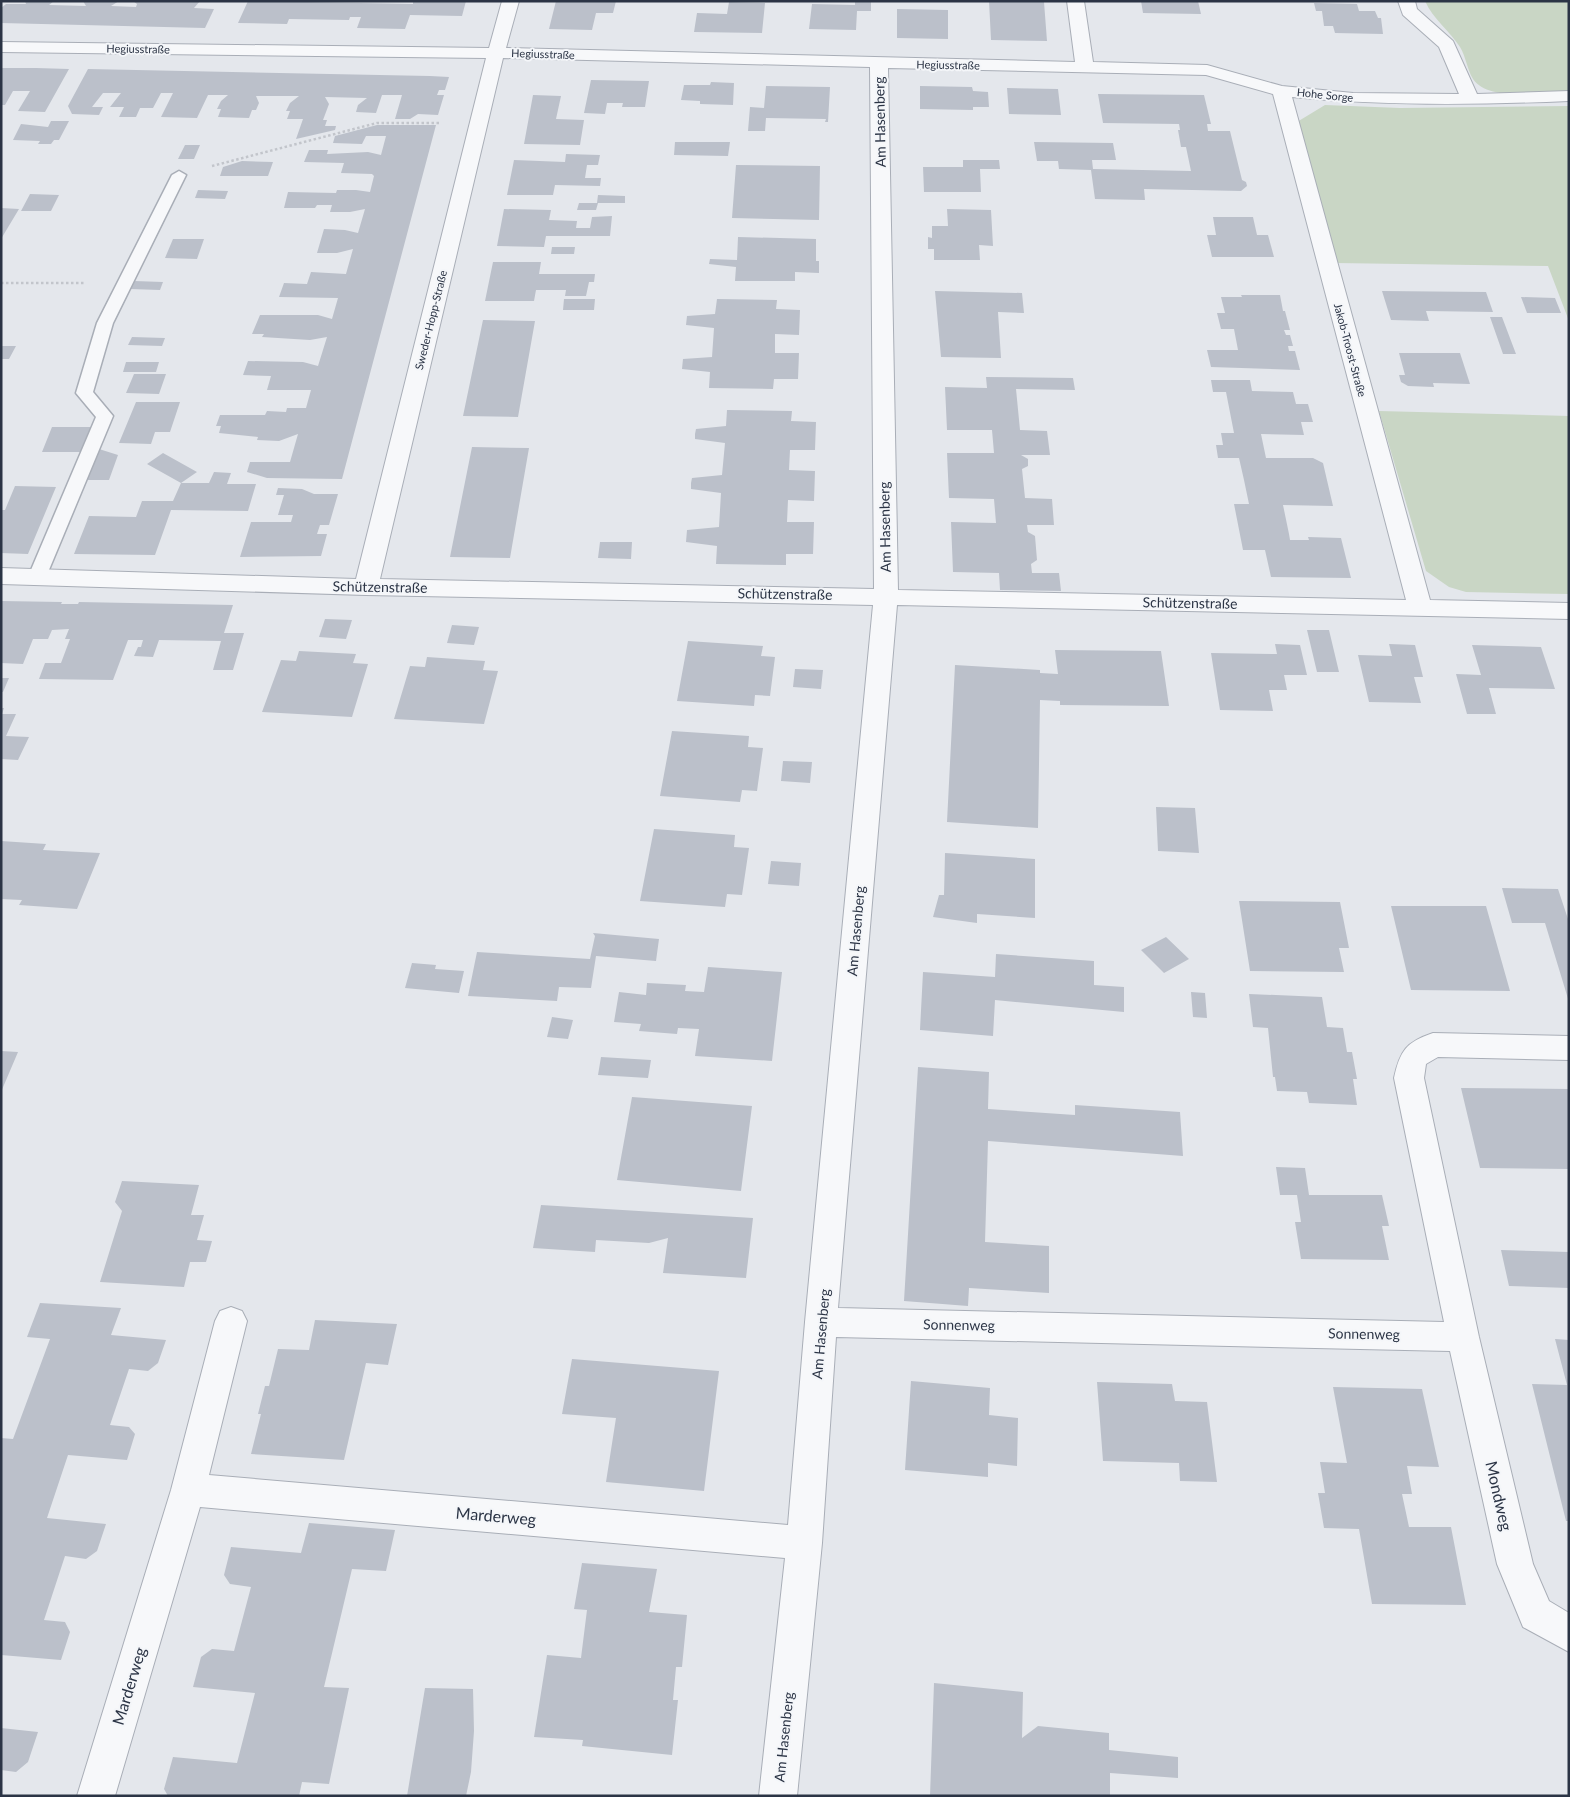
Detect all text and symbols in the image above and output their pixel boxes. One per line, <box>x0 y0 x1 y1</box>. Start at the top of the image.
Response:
street label: Hegiusstraße <box>106 41 170 56</box>
street label: Hegiusstraße <box>511 46 575 61</box>
street label: Hegiusstraße <box>916 57 980 72</box>
street label: Am Hasenberg <box>870 77 889 168</box>
street label: Hohe Sorge <box>1296 85 1354 104</box>
street label: Sweder-Hopp-Straße <box>412 269 449 371</box>
street label: Jakob-Troost-Straße <box>1332 302 1369 398</box>
street label: Am Hasenberg <box>875 482 894 573</box>
street label: Schützenstraße <box>332 577 428 596</box>
street label: Schützenstraße <box>737 584 833 603</box>
street label: Schützenstraße <box>1142 593 1238 612</box>
street label: Am Hasenberg <box>843 885 868 977</box>
street label: Am Hasenberg <box>808 1288 833 1380</box>
street label: Sonnenweg <box>923 1315 995 1334</box>
street label: Sonnenweg <box>1328 1324 1400 1343</box>
street label: Mondweg <box>1482 1459 1517 1533</box>
street label: Marderweg <box>455 1503 537 1528</box>
street label: Marderweg <box>108 1645 149 1727</box>
street label: Am Hasenberg <box>770 1691 797 1783</box>

